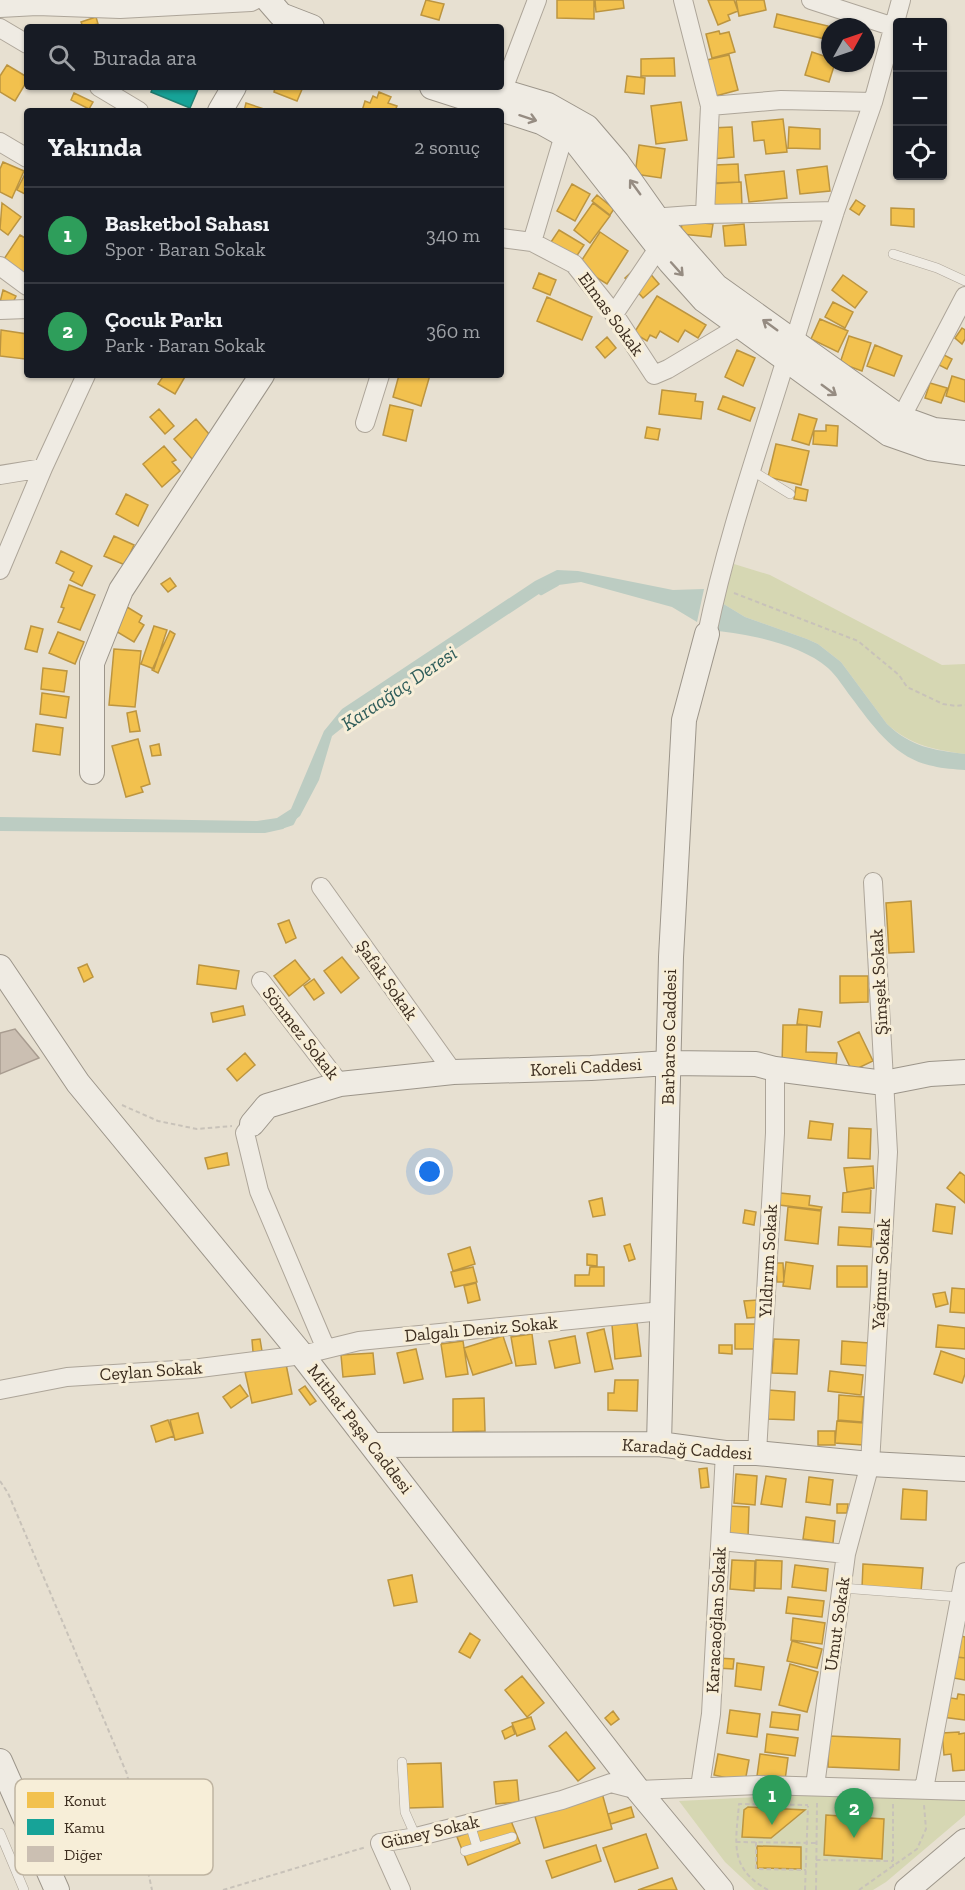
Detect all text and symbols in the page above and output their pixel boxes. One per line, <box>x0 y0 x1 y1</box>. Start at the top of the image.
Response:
north arrow <box>821 18 875 72</box>
map controls <box>893 18 947 180</box>
button: + <box>893 18 947 72</box>
search box <box>24 24 504 90</box>
icon: search <box>45 41 78 74</box>
text: Burada ara <box>93 44 197 71</box>
button: − <box>893 72 947 126</box>
one-way arrow <box>518 113 537 124</box>
button: locate <box>893 126 947 180</box>
text: Yakında <box>48 131 142 163</box>
text: 2 sonuç <box>414 135 480 159</box>
one-way arrow <box>629 180 641 196</box>
text: Basketbol Sahası <box>105 210 269 237</box>
text: 1 <box>63 223 72 247</box>
text: 340 m <box>426 223 480 247</box>
text: Spor · Baran Sokak <box>105 237 266 261</box>
one-way arrow <box>670 261 684 276</box>
street label: Elmas Sokak <box>573 268 649 361</box>
text: Çocuk Parkı <box>105 306 223 333</box>
text: 2 <box>62 319 73 343</box>
text: 360 m <box>426 319 480 343</box>
one-way arrow <box>763 319 779 331</box>
text: Park · Baran Sokak <box>105 333 265 357</box>
one-way arrow <box>820 384 836 396</box>
water label: Karaağaç Deresi <box>337 641 461 735</box>
street label: Şimşek Sokak <box>865 928 893 1036</box>
street label: Şafak Sokak <box>351 936 423 1025</box>
street label: Barbaros Caddesi <box>657 969 681 1105</box>
street label: Sönmez Sokak <box>258 982 344 1084</box>
street label: Koreli Caddesi <box>530 1053 642 1081</box>
your location <box>415 1157 444 1186</box>
street label: Yıldırım Sokak <box>754 1203 782 1319</box>
street label: Yağmur Sokak <box>867 1217 895 1331</box>
street label: Dalgalı Deniz Sokak <box>403 1311 559 1347</box>
street label: Ceylan Sokak <box>99 1356 204 1386</box>
street label: Mithat Paşa Caddesi <box>303 1360 417 1498</box>
street label: Karadağ Caddesi <box>621 1433 753 1465</box>
street label: Karacaoğlan Sokak <box>701 1546 731 1694</box>
street label: Umut Sokak <box>819 1575 855 1673</box>
pin: 1 <box>752 1776 792 1825</box>
legend <box>15 1779 213 1875</box>
pin: 2 <box>834 1788 874 1838</box>
text: Konut <box>64 1791 106 1810</box>
street label: Güney Sokak <box>379 1810 482 1854</box>
text: Kamu <box>64 1818 105 1837</box>
text: Diğer <box>64 1845 103 1864</box>

